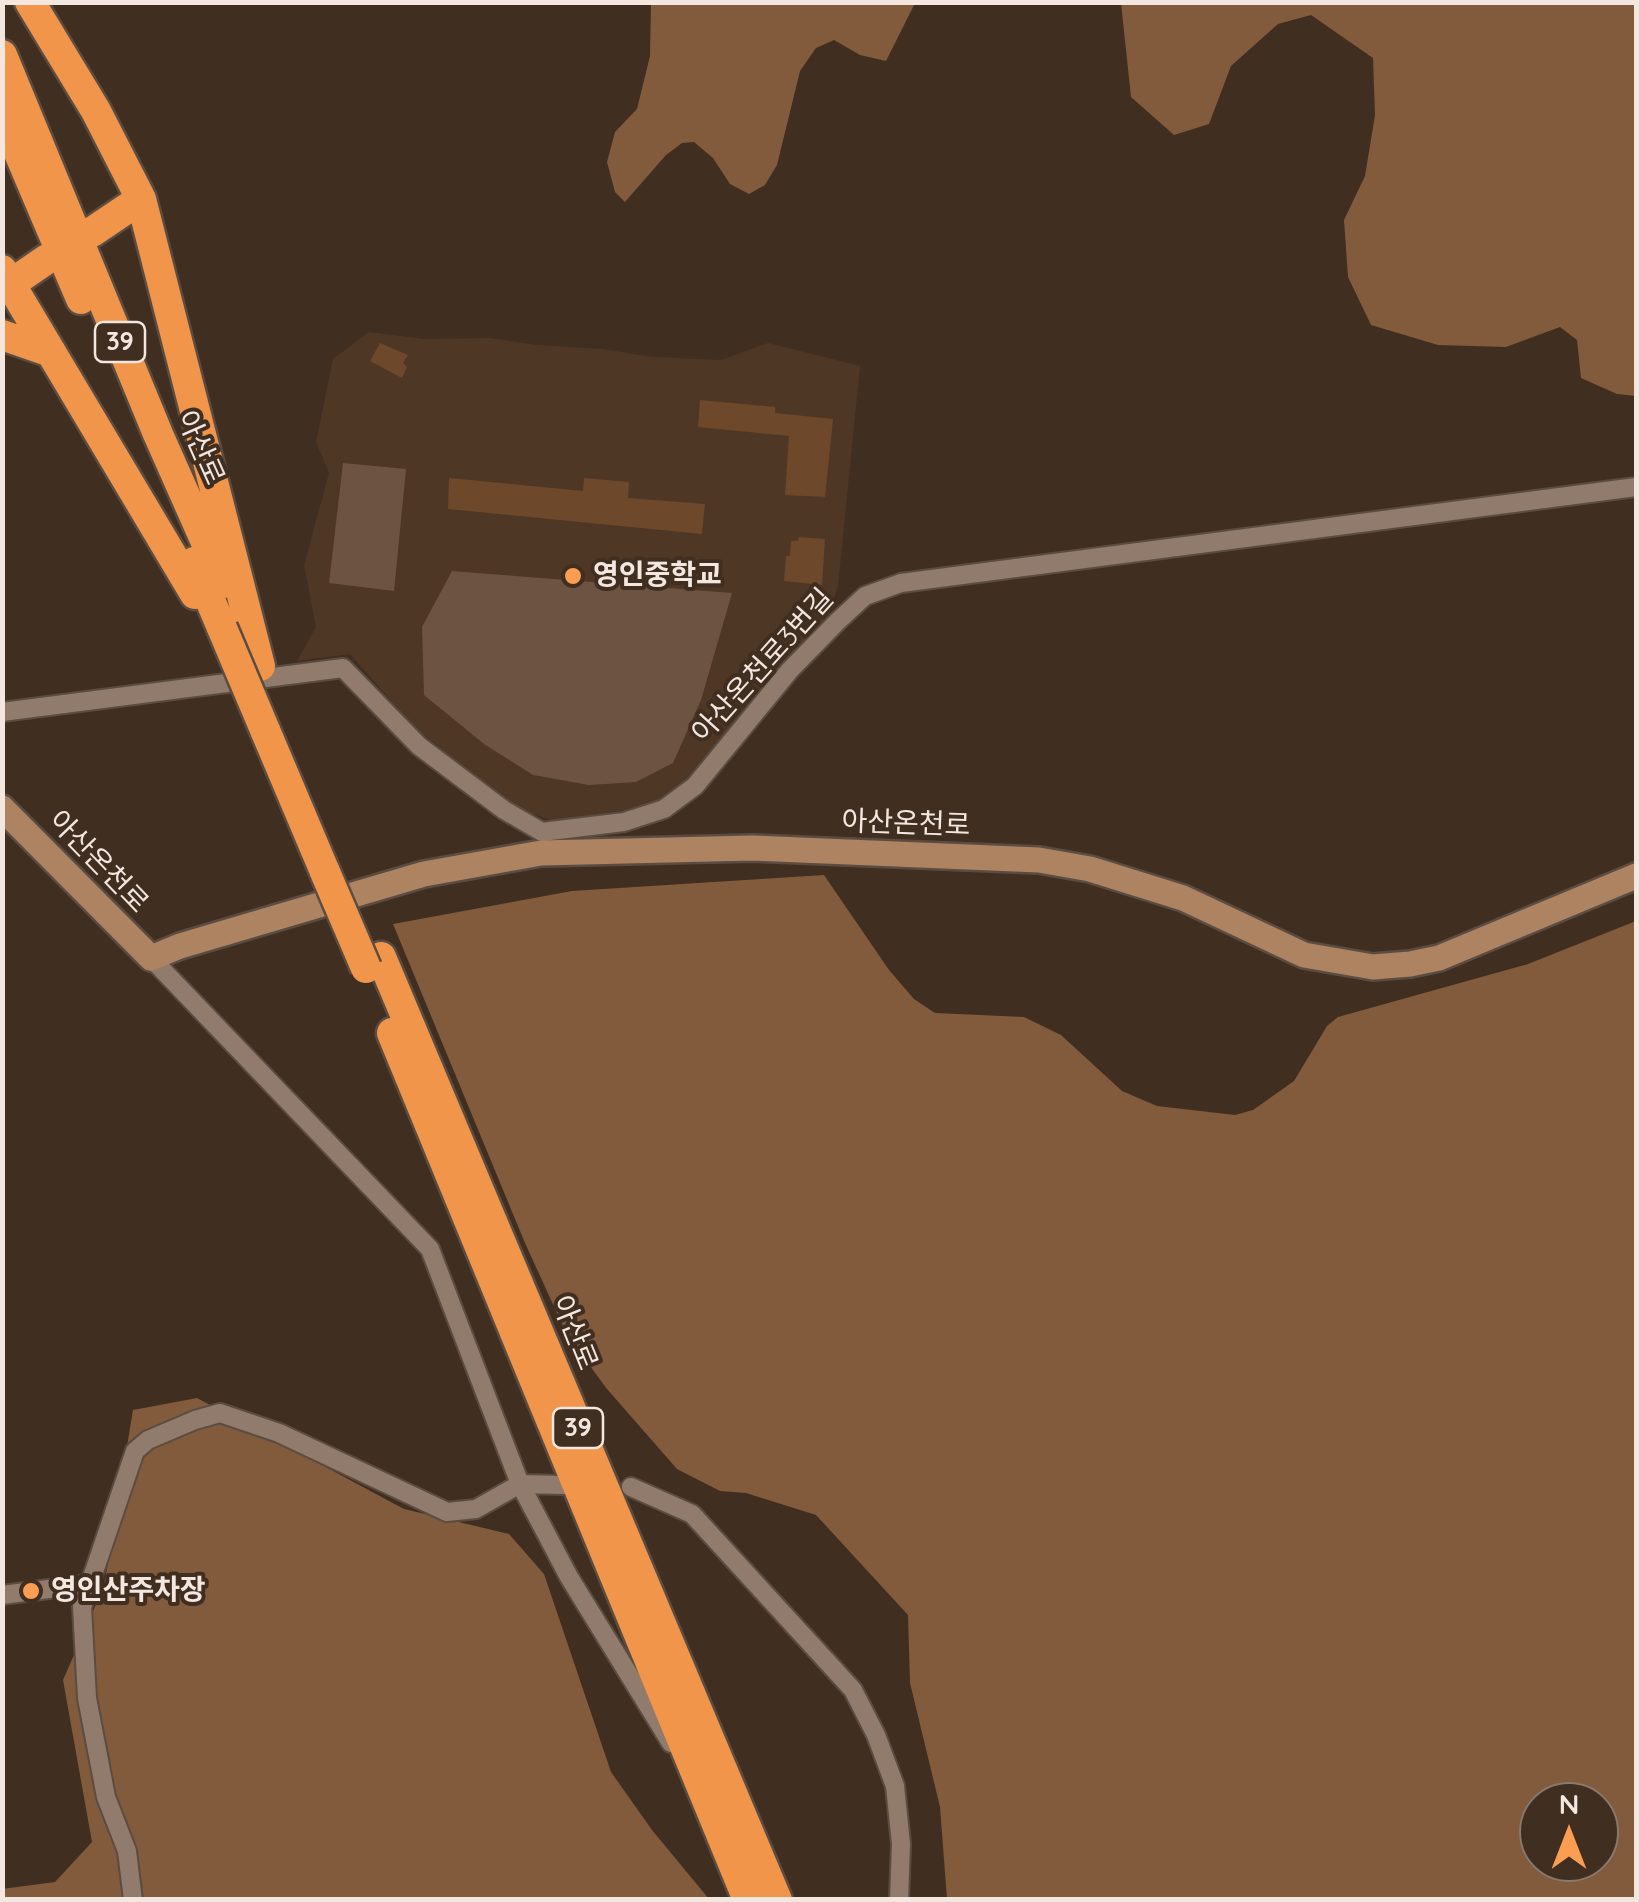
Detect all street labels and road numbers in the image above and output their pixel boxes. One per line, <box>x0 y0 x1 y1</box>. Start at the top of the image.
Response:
road number: 39 <box>95 322 145 362</box>
street label: 아산로 <box>169 406 231 490</box>
street label: 아산온천로3번길 <box>685 582 841 750</box>
street label: 아산온천로 <box>41 804 155 920</box>
street label: 아산온천로 <box>841 805 971 843</box>
street label: 아산로 <box>544 1291 604 1375</box>
road number: 39 <box>553 1408 603 1448</box>

